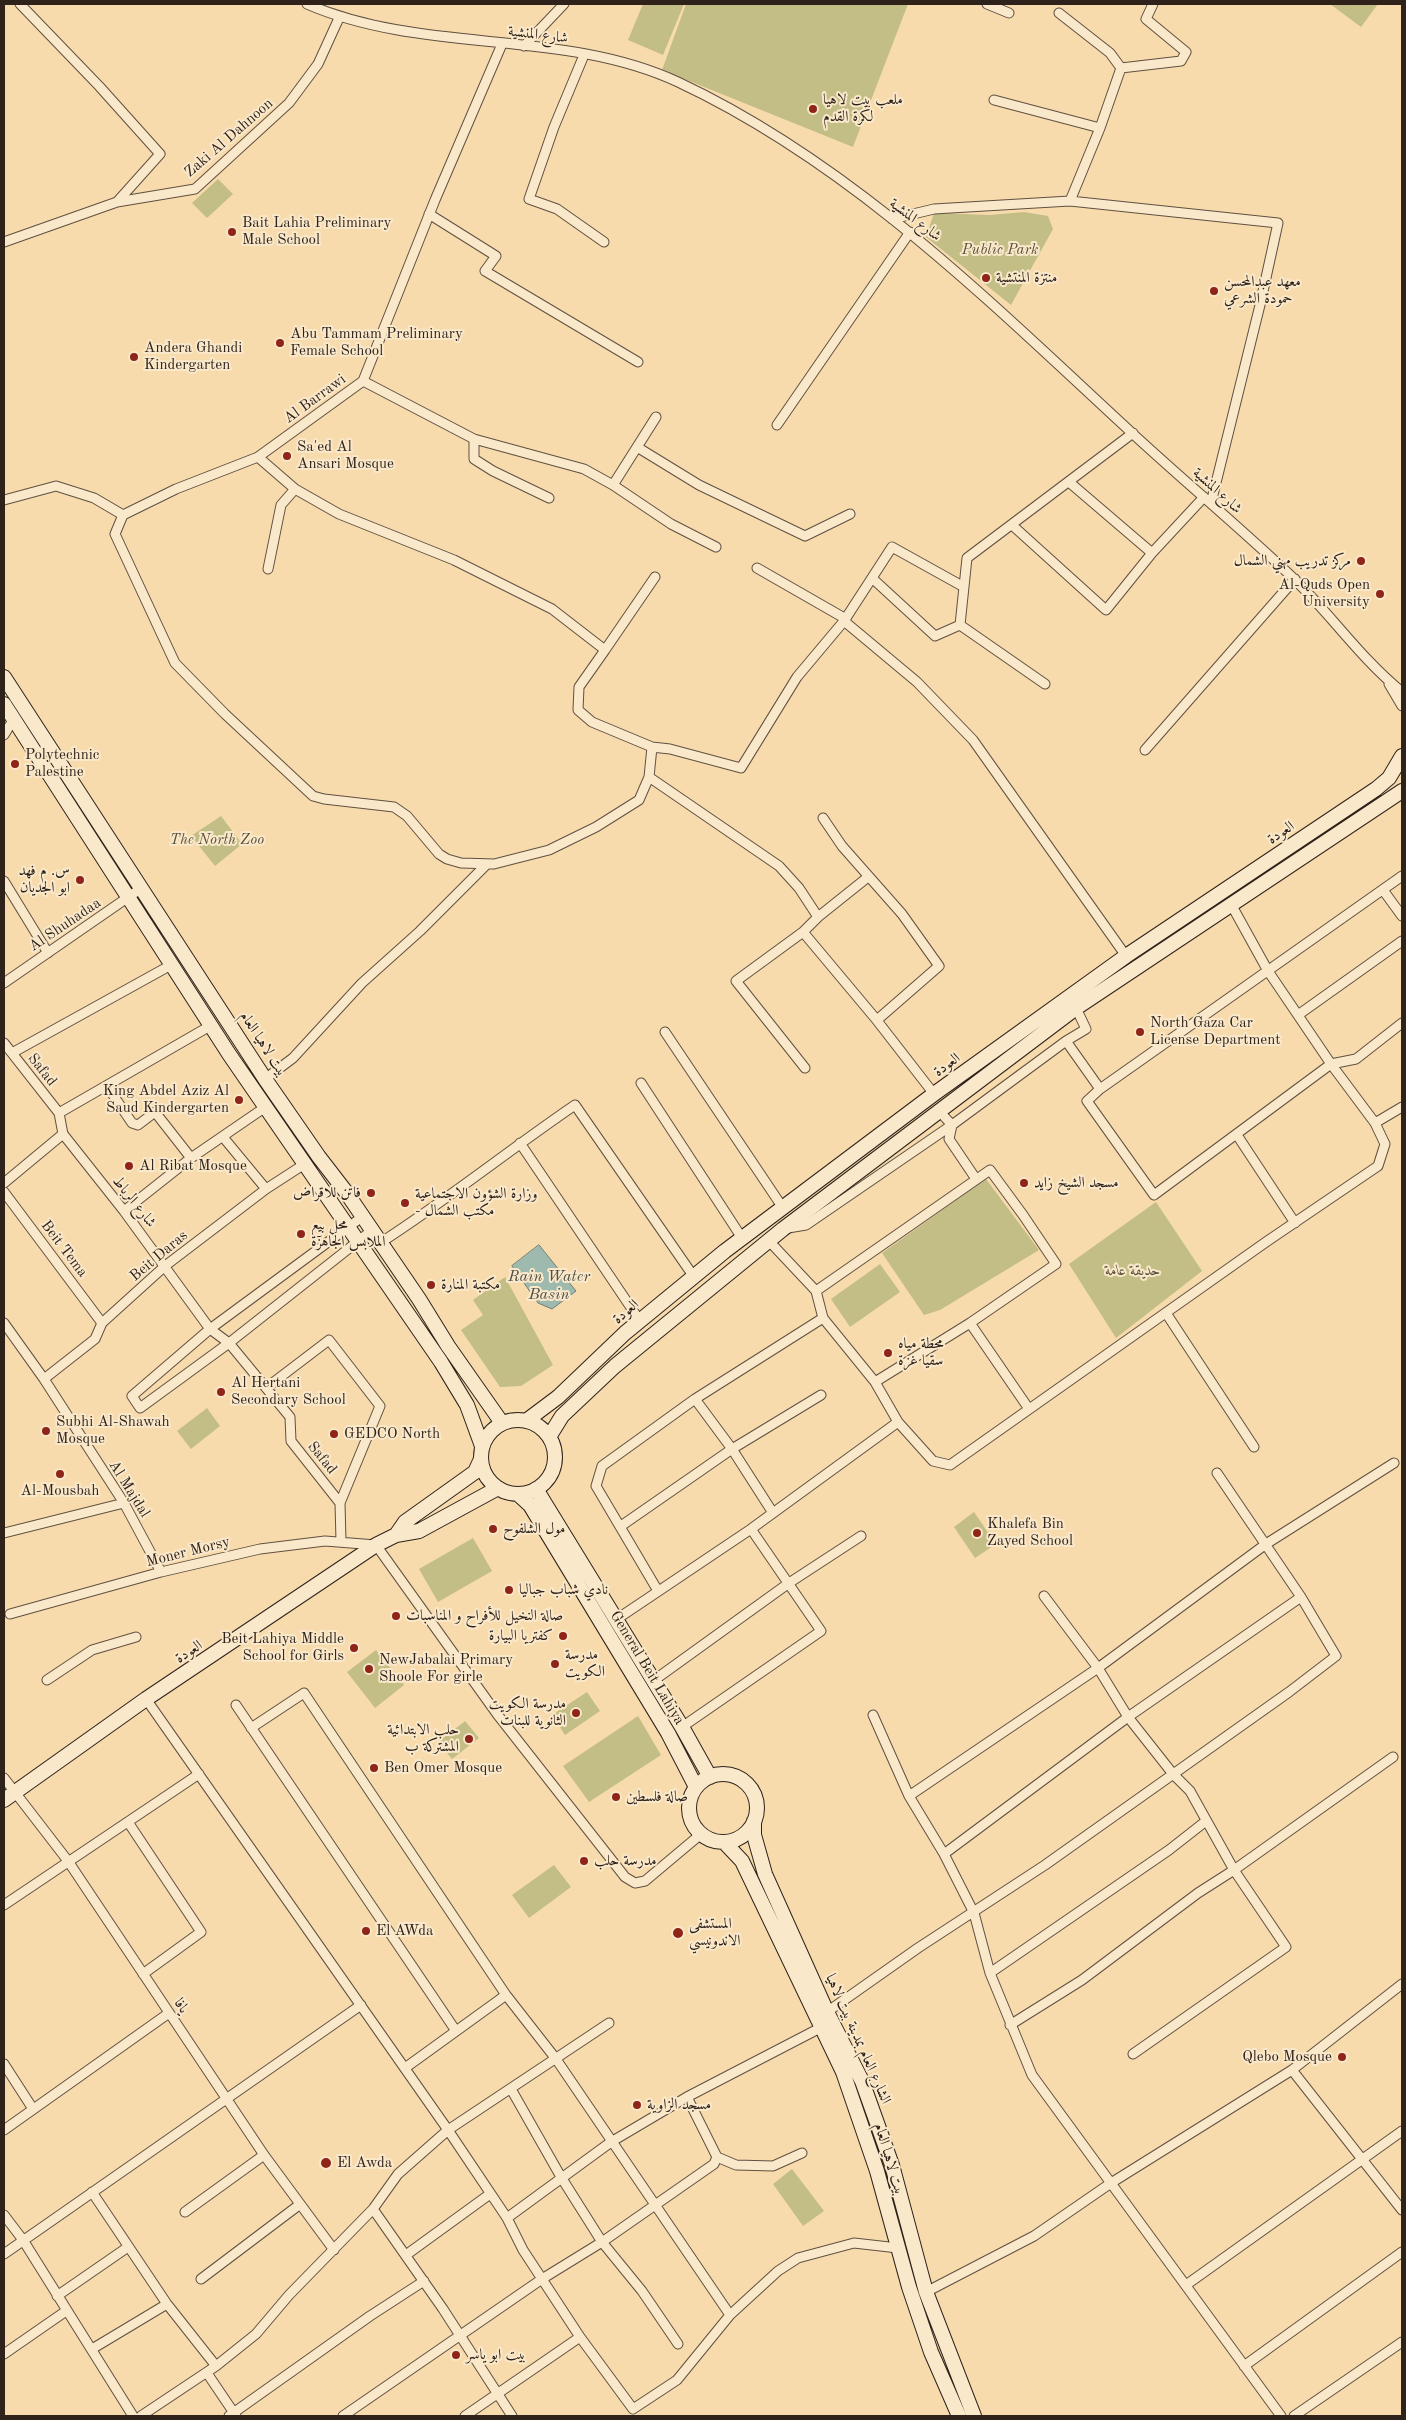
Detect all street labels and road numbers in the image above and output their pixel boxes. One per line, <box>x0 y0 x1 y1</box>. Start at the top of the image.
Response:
street label: شارع المنشية <box>507 22 569 48</box>
street label: Zaki Al Dahnoon <box>181 95 277 181</box>
street label: شارع المنشية <box>885 195 945 245</box>
street label: Al Barrawi <box>280 370 350 428</box>
street label: شارع المنشية <box>1189 464 1245 518</box>
street label: العودة <box>1264 817 1298 849</box>
street label: Al Shuhadaa <box>25 894 105 956</box>
street label: بيت لاهيا العام <box>235 1008 291 1080</box>
street label: العودة <box>930 1049 964 1081</box>
street label: Safad <box>24 1050 60 1090</box>
street label: شارع الرباط <box>108 1173 160 1231</box>
street label: Beit Tema <box>37 1217 91 1281</box>
street label: Beit Daras <box>126 1227 192 1285</box>
street label: العودة <box>609 1296 643 1328</box>
street label: Safad <box>303 1438 341 1478</box>
street label: Al Majdal <box>104 1457 154 1521</box>
street label: Moner Morsy <box>144 1533 232 1571</box>
street label: General Beit Lahiya <box>606 1608 688 1728</box>
street label: العودة <box>172 1637 206 1667</box>
street label: الشارع العام بمدينة بيت لاهيا <box>821 1971 895 2107</box>
street label: يافا <box>170 1995 192 2017</box>
street label: بيت لاهيا العام <box>870 2121 908 2197</box>

